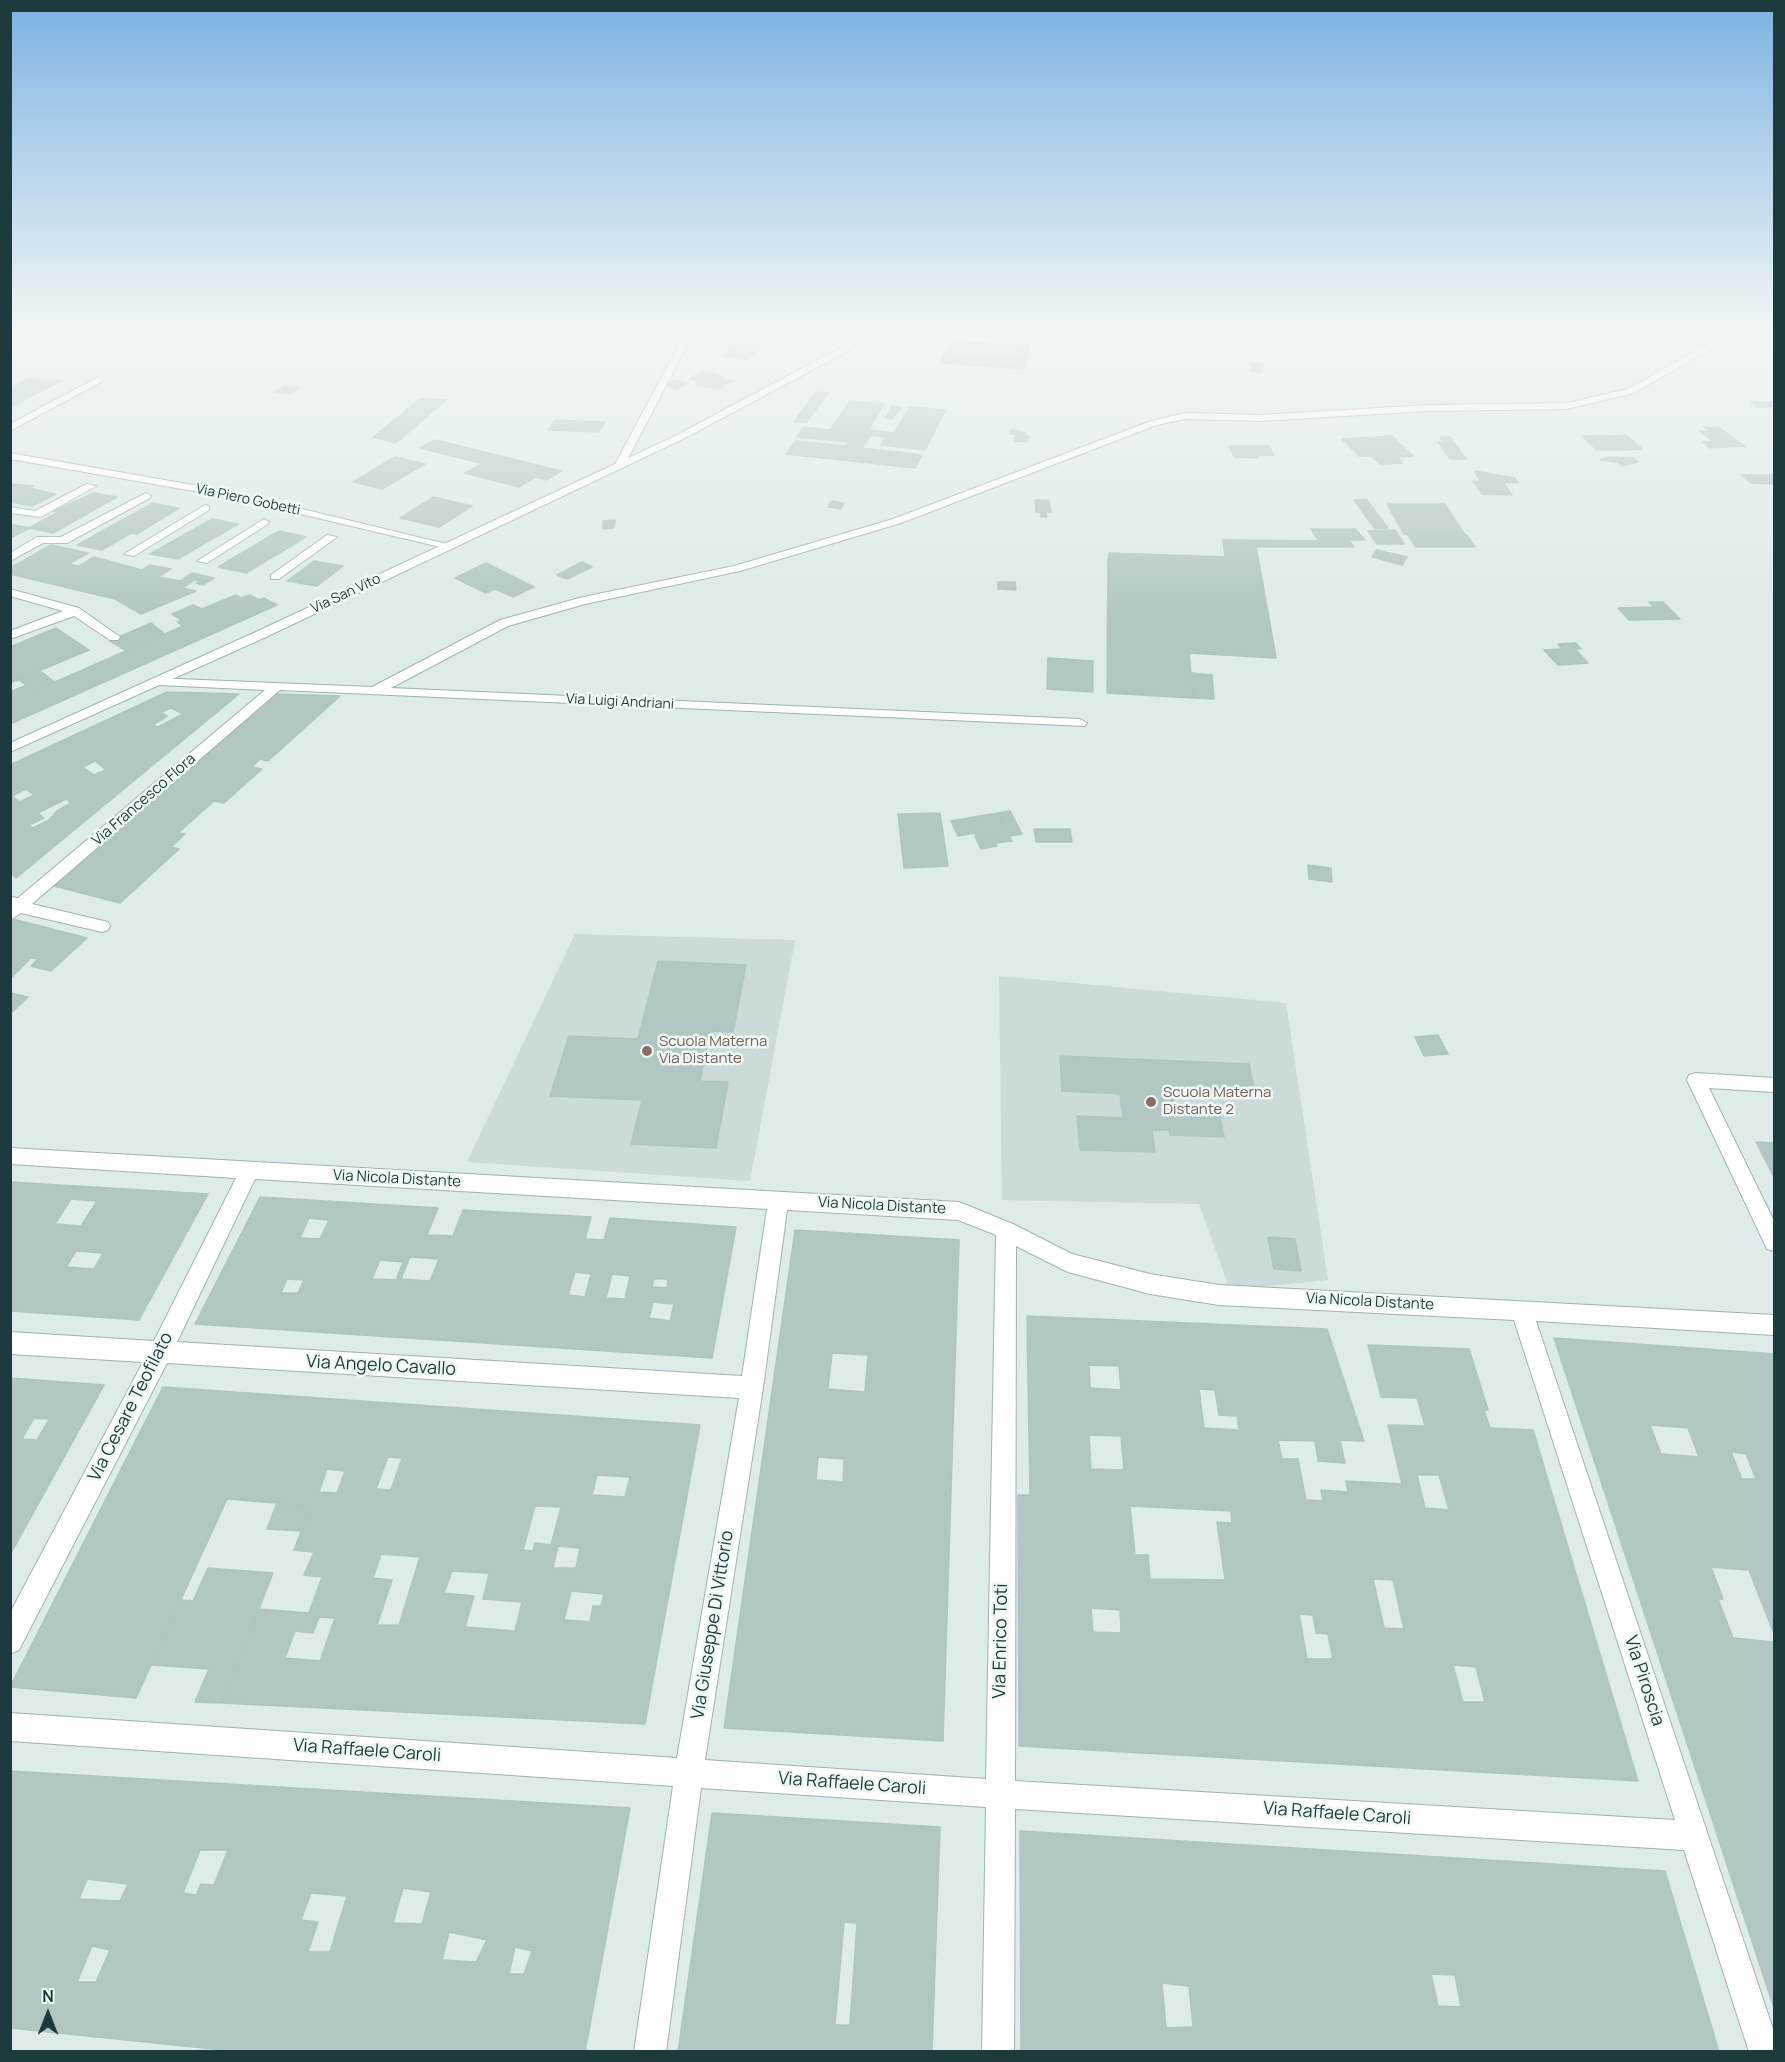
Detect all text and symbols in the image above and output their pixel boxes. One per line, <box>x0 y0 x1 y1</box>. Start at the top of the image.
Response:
street label: Via Piero Gobetti <box>194 481 302 519</box>
street label: Via San Vito <box>309 571 383 617</box>
street label: Via Luigi Andriani <box>566 691 674 713</box>
street label: Via Francesco Flora <box>88 750 200 850</box>
place label: Scuola Materna Via Distante <box>659 1033 767 1068</box>
marker: Scuola Materna Via Distante <box>640 1044 654 1058</box>
place label: Scuola Materna Distante 2 <box>1163 1084 1271 1119</box>
marker: Scuola Materna Distante 2 <box>1144 1095 1158 1109</box>
street label: Via Nicola Distante <box>332 1167 462 1191</box>
street label: Via Nicola Distante <box>817 1194 947 1218</box>
street label: Via Nicola Distante <box>1305 1290 1435 1314</box>
street label: Via Cesare Teofilato <box>84 1329 178 1485</box>
street label: Via Angelo Cavallo <box>305 1351 457 1381</box>
street label: Via Giuseppe Di Vittorio <box>687 1529 739 1721</box>
street label: Via Enrico Toti <box>989 1583 1013 1699</box>
street label: Via Piroscia <box>1619 1633 1669 1729</box>
street label: Via Raffaele Caroli <box>292 1735 442 1767</box>
street label: Via Raffaele Caroli <box>777 1768 927 1800</box>
street label: Via Raffaele Caroli <box>1262 1798 1412 1830</box>
north arrow <box>18 1984 78 2044</box>
text: N <box>42 1985 54 2007</box>

